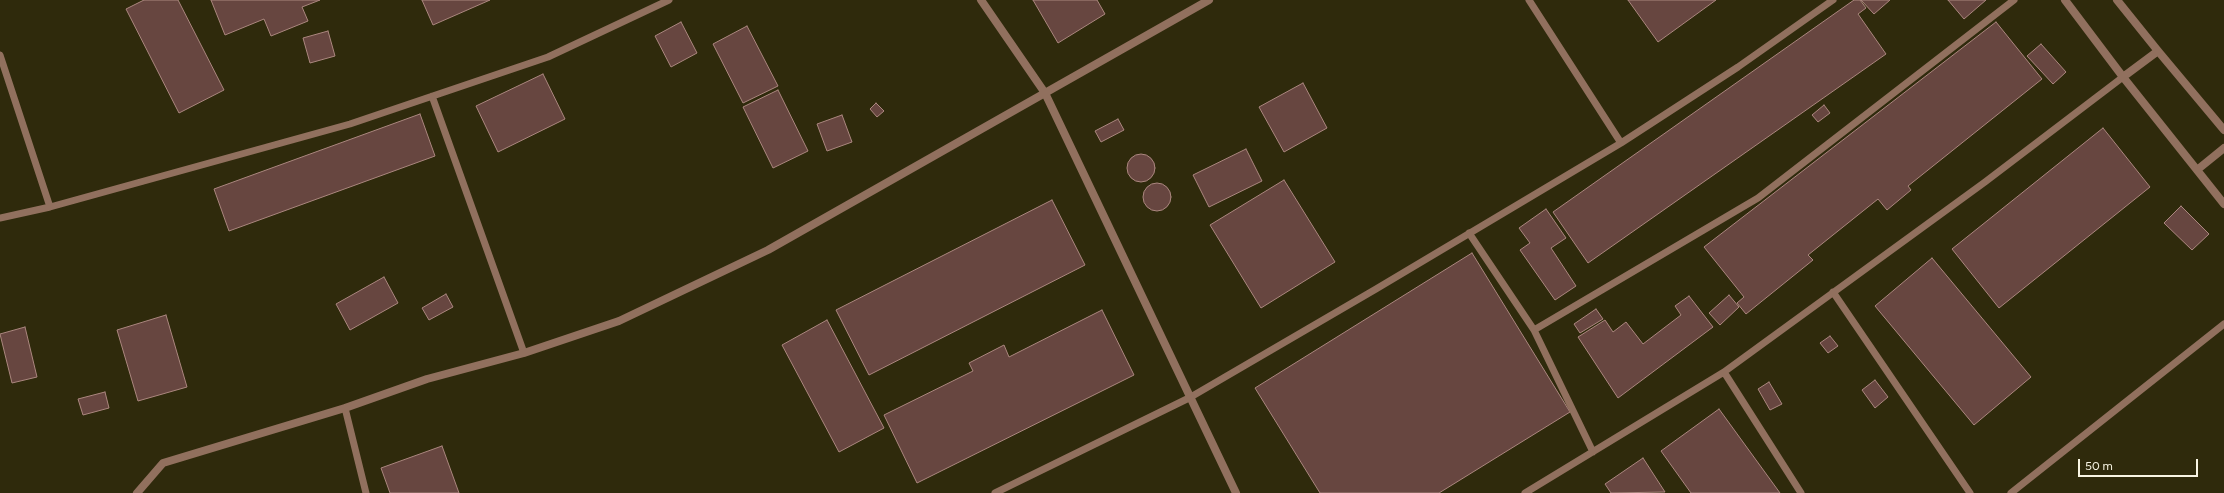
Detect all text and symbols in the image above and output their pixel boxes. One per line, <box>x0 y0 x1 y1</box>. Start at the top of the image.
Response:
scale bar <box>2080 451 2200 477</box>
text: 50 m <box>2085 459 2113 473</box>

